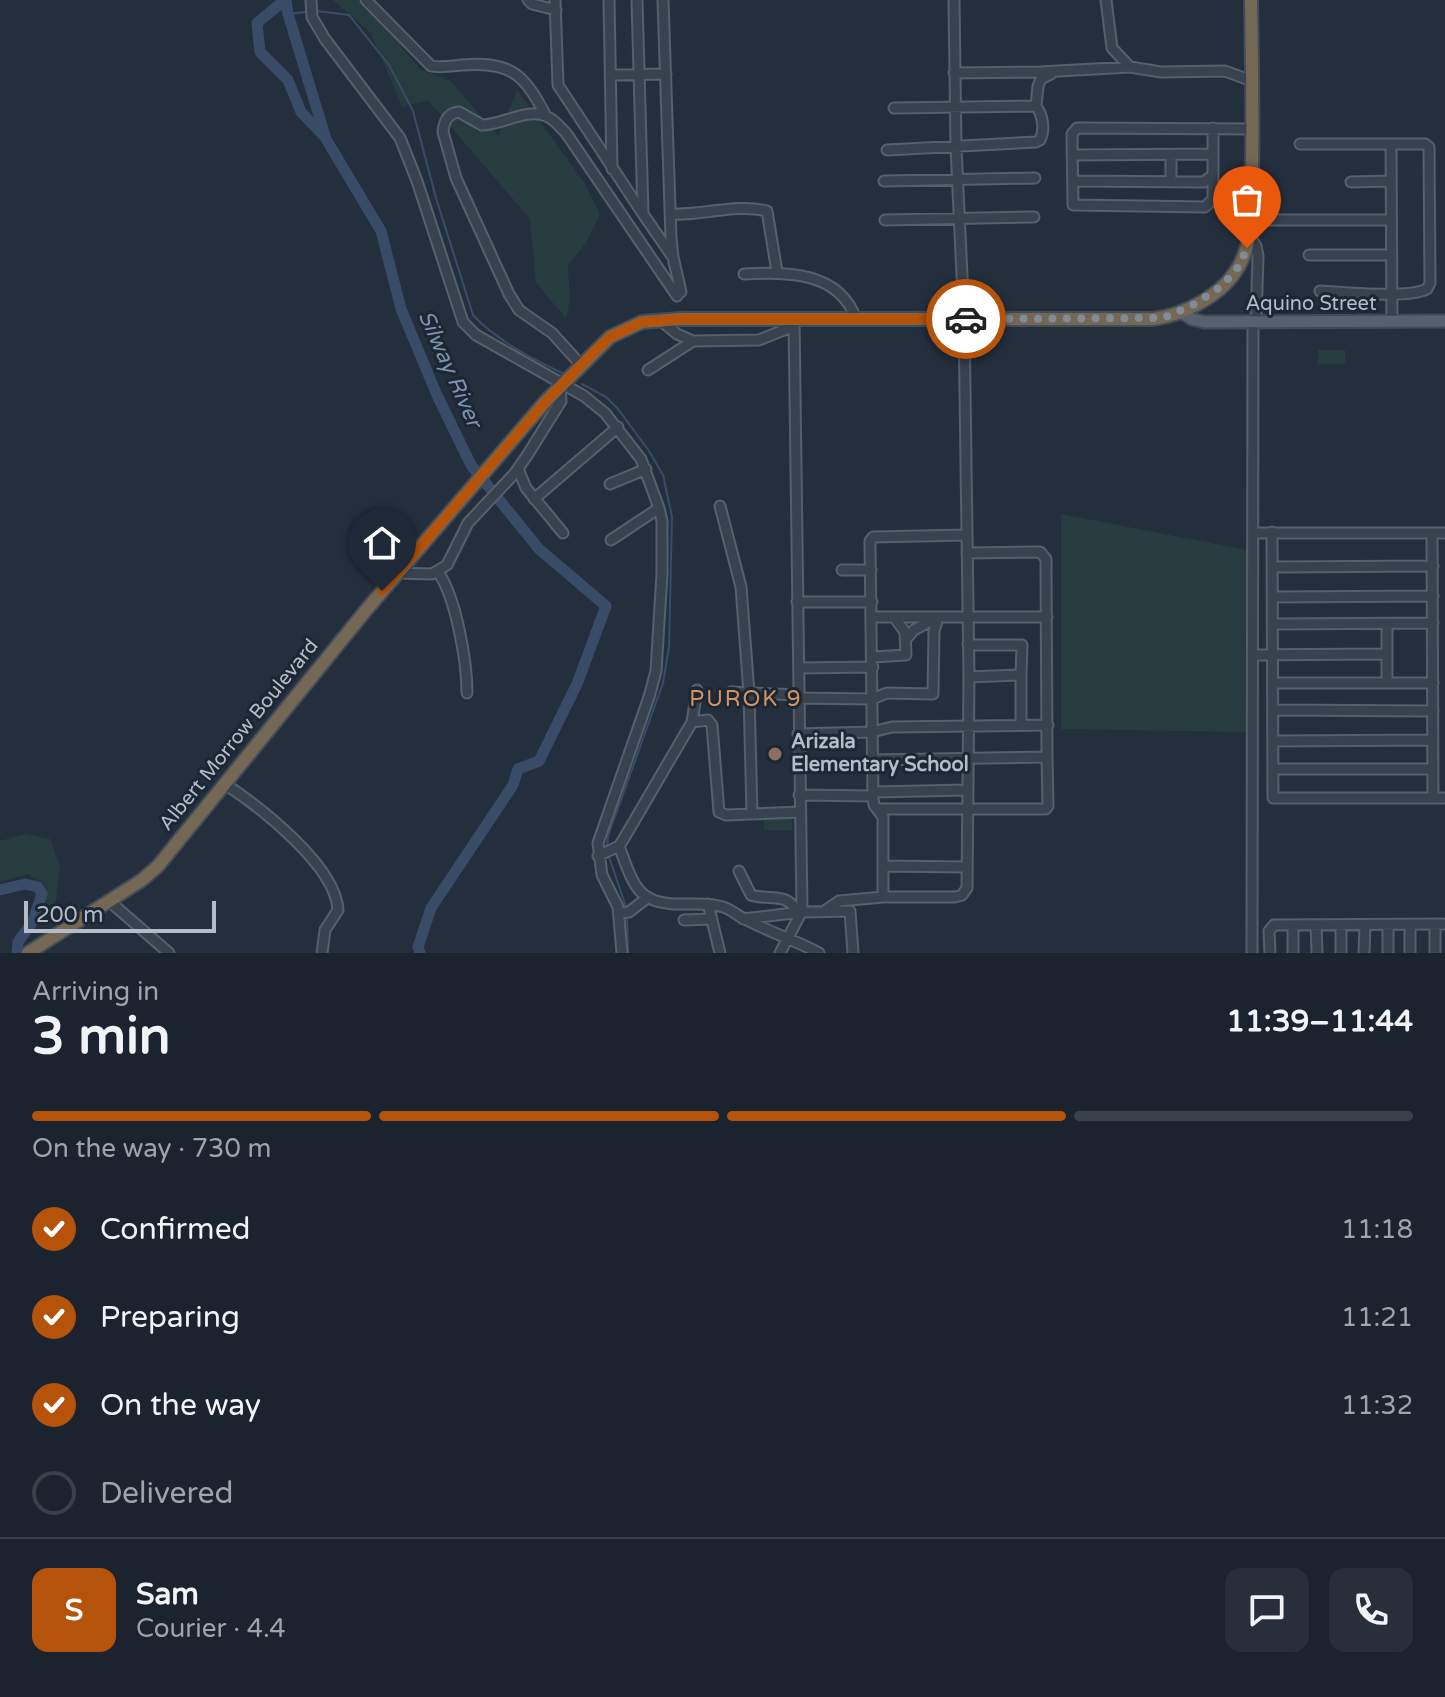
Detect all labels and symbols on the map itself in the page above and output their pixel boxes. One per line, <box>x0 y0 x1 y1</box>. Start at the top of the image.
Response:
pin <box>1213 166 1281 248</box>
courier <box>926 279 1006 359</box>
street label: Aquino Street <box>1245 292 1377 316</box>
water label: Silway River <box>413 307 488 434</box>
pin <box>348 509 416 591</box>
street label: Albert Morrow Boulevard <box>154 634 324 836</box>
district label: PUROK 9 <box>689 686 803 712</box>
place label: Arizala Elementary School <box>791 730 969 777</box>
marker: Arizala Elementary School <box>766 745 784 763</box>
scale bar <box>24 897 216 933</box>

